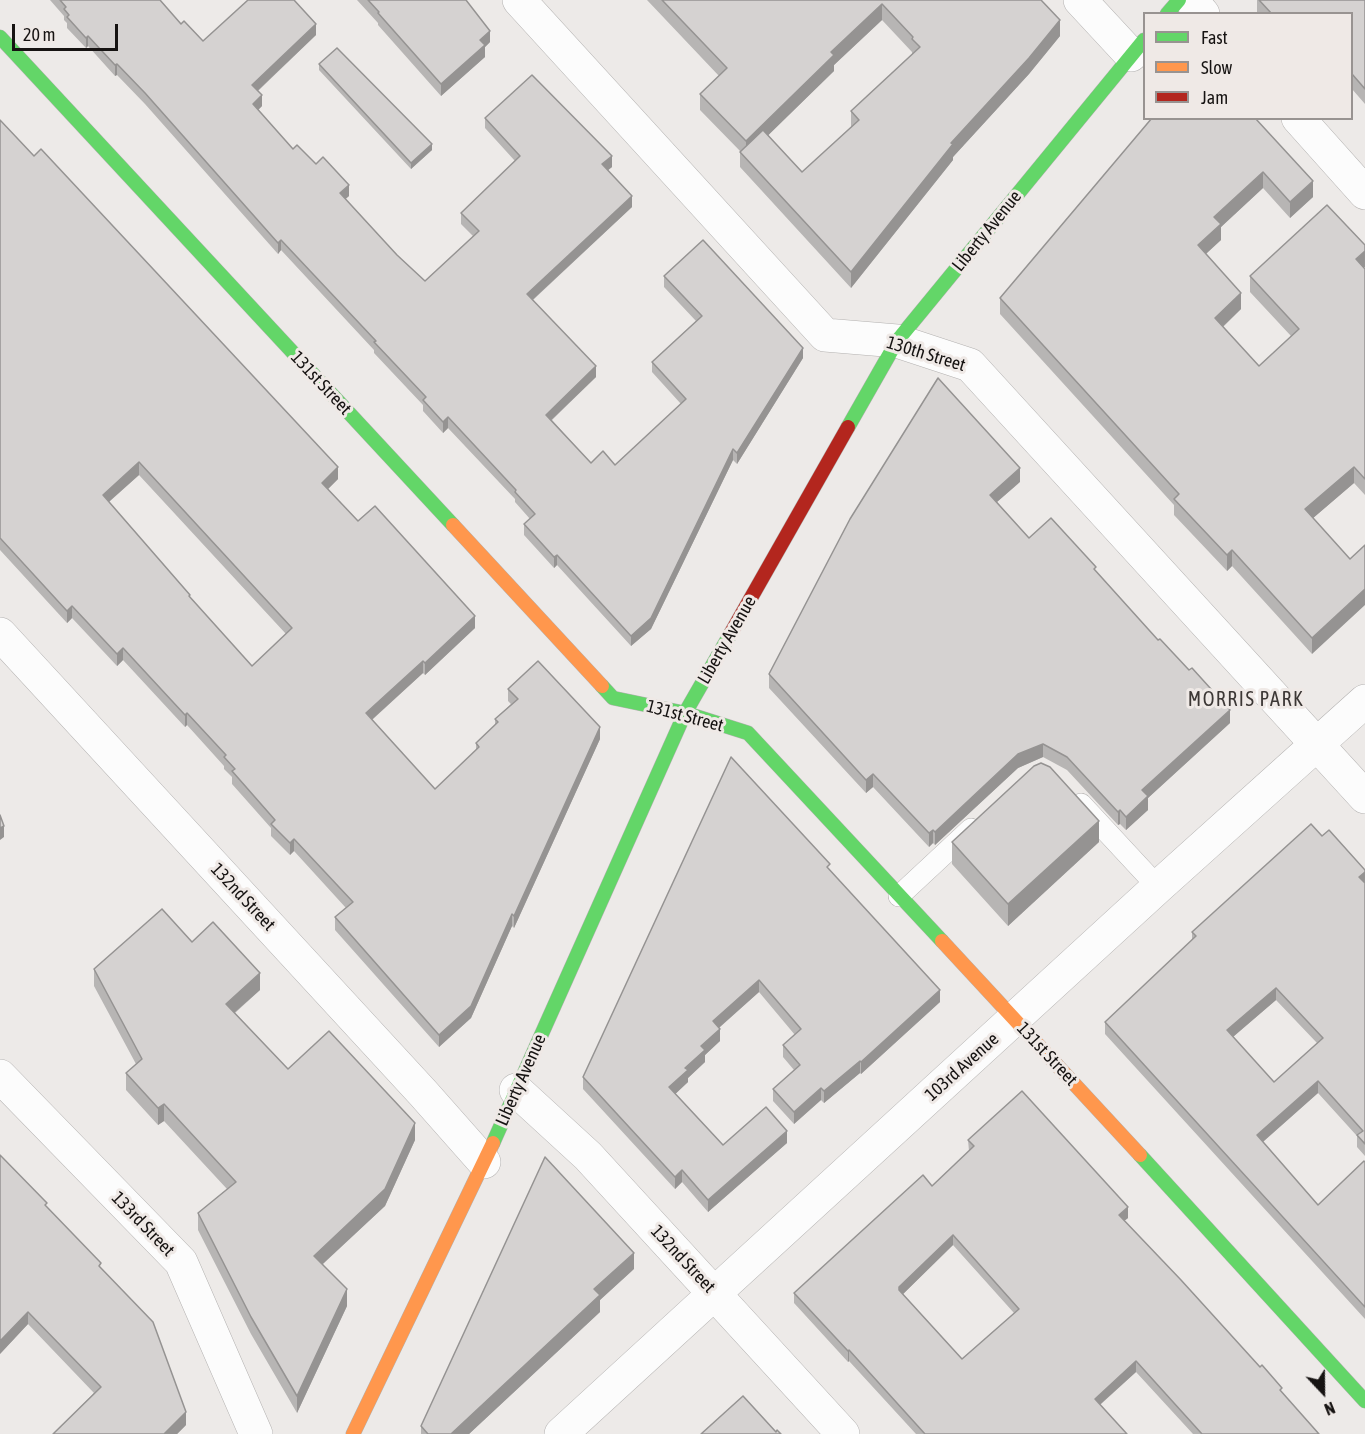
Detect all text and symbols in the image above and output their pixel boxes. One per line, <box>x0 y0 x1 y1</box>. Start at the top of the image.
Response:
scale bar <box>15 12 122 50</box>
legend <box>1143 12 1353 120</box>
text: 20 m <box>23 24 55 45</box>
text: Fast <box>1201 27 1228 48</box>
text: Slow <box>1201 57 1232 78</box>
text: Jam <box>1201 87 1228 108</box>
street label: Liberty Avenue <box>948 186 1026 276</box>
street label: 130th Street <box>884 332 968 376</box>
street label: 131st Street <box>286 347 356 419</box>
street label: Liberty Avenue <box>693 592 761 688</box>
district label: MORRIS PARK <box>1188 688 1304 712</box>
street label: 131st Street <box>644 695 726 737</box>
street label: 132nd Street <box>206 859 280 935</box>
street label: 131st Street <box>1012 1018 1082 1090</box>
street label: 103rd Avenue <box>921 1028 1003 1106</box>
street label: Liberty Avenue <box>491 1031 551 1129</box>
street label: 133rd Street <box>107 1187 179 1261</box>
street label: 132nd Street <box>646 1221 720 1297</box>
north arrow <box>1293 1362 1353 1422</box>
text: N <box>1322 1399 1338 1419</box>

